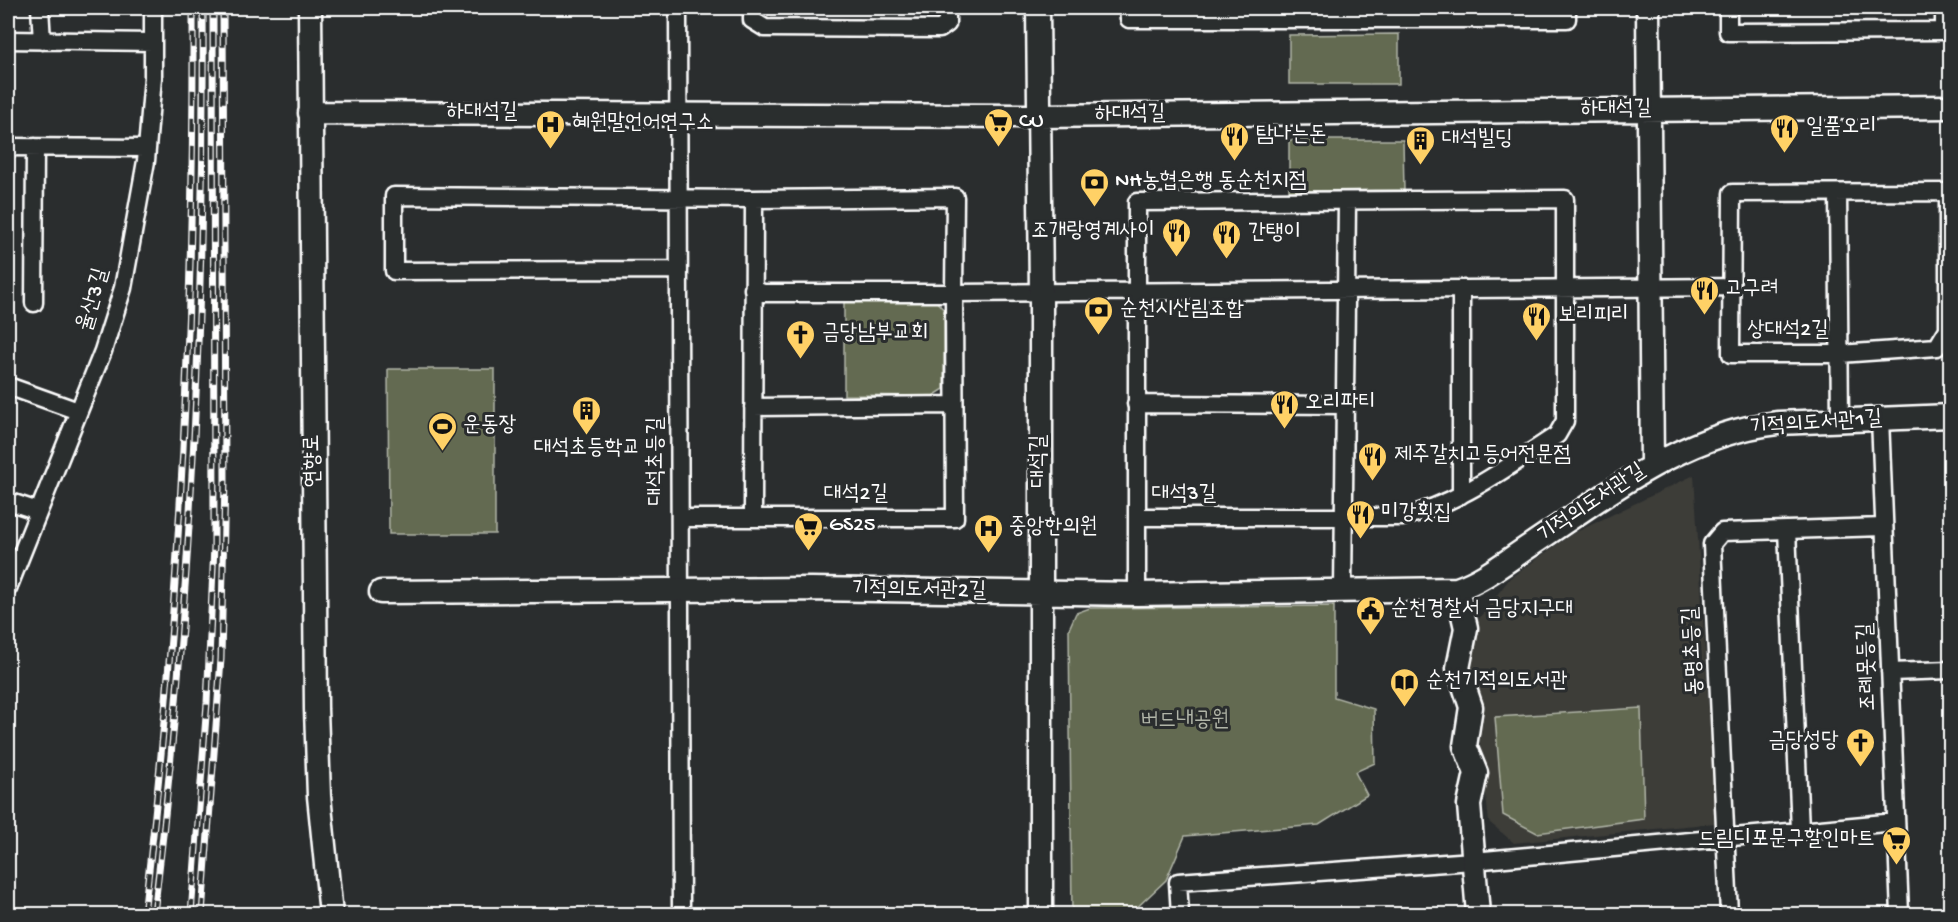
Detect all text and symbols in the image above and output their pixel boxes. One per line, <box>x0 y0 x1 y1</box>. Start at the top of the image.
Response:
street label: 하대석길 <box>1580 96 1652 124</box>
street label: 하대석길 <box>447 100 518 126</box>
street label: 하대석길 <box>1094 101 1166 129</box>
supermarket icon: CU <box>982 106 1014 148</box>
hospital icon: 혜원말언어연구소 <box>535 108 567 150</box>
place label: CU <box>1019 109 1044 135</box>
place label: 혜원말언어연구소 <box>572 111 714 137</box>
restaurant icon: 일품오리 <box>1769 112 1801 154</box>
place label: 일품오리 <box>1806 115 1877 141</box>
restaurant icon: 탐나는돈 <box>1219 120 1251 162</box>
place label: 탐나는돈 <box>1256 123 1327 149</box>
building icon: 대석빌딩 <box>1405 124 1437 166</box>
place label: 대석빌딩 <box>1442 127 1513 153</box>
bank icon: NH농협은행 동순천지점 <box>1078 166 1110 208</box>
place label: NH농협은행 동순천지점 <box>1115 169 1306 195</box>
restaurant icon: 조개랑영계사이 <box>1160 216 1192 258</box>
restaurant icon: 간탱이 <box>1211 218 1243 260</box>
place label: 조개랑영계사이 <box>1031 219 1155 245</box>
place label: 간탱이 <box>1248 221 1301 247</box>
street label: 율산3길 <box>73 265 115 335</box>
restaurant icon: 고구려 <box>1688 274 1720 316</box>
place label: 고구려 <box>1725 277 1778 303</box>
bank icon: 순천시산림조합 <box>1083 294 1115 336</box>
place label: 순천시산림조합 <box>1120 297 1244 323</box>
restaurant icon: 보리피리 <box>1521 300 1553 342</box>
place label: 보리피리 <box>1558 303 1629 329</box>
church icon: 금당남부교회 <box>785 318 817 360</box>
street label: 상대석2길 <box>1747 318 1829 344</box>
place label: 금당남부교회 <box>822 321 928 347</box>
restaurant icon: 오리파티 <box>1268 388 1300 430</box>
place label: 오리파티 <box>1305 391 1376 417</box>
building icon: 대석초등학교 <box>571 394 603 436</box>
street label: 기적의도서관1길 <box>1749 406 1883 442</box>
sports icon: 운동장 <box>426 410 458 452</box>
place label: 운동장 <box>463 413 516 439</box>
street label: 대석초등길 <box>644 416 670 505</box>
street label: 연향로 <box>301 434 327 488</box>
street label: 대석길 <box>1027 434 1053 488</box>
place label: 대석초등학교 <box>534 436 640 462</box>
restaurant icon: 제주갈치고등어전문점 <box>1357 440 1389 482</box>
place label: 제주갈치고등어전문점 <box>1394 443 1571 469</box>
street label: 기적의도서관길 <box>1533 458 1651 549</box>
street label: 대석2길 <box>824 482 888 508</box>
street label: 대석3길 <box>1152 482 1217 508</box>
restaurant icon: 미강횟집 <box>1344 498 1376 540</box>
place label: 미강횟집 <box>1381 500 1452 527</box>
supermarket icon: GS25 <box>792 510 824 552</box>
hospital icon: 중앙한의원 <box>972 512 1004 554</box>
place label: GS25 <box>829 513 875 539</box>
place label: 중앙한의원 <box>1009 515 1098 541</box>
street label: 기적의도서관2길 <box>851 577 987 605</box>
public building icon: 순천경찰서 금당지구대 <box>1354 594 1386 636</box>
place label: 순천경찰서 금당지구대 <box>1391 597 1573 623</box>
street label: 동명초등길 <box>1679 606 1709 696</box>
street label: 조례못등길 <box>1853 622 1883 712</box>
library icon: 순천기적의도서관 <box>1389 666 1421 708</box>
place label: 순천기적의도서관 <box>1426 669 1568 695</box>
park label: 버드내공원 <box>1141 708 1229 734</box>
church icon: 금당성당 <box>1844 726 1876 768</box>
place label: 금당성당 <box>1768 729 1839 755</box>
supermarket icon: 드림디포문구할인마트 <box>1880 824 1912 866</box>
place label: 드림디포문구할인마트 <box>1698 827 1875 853</box>

